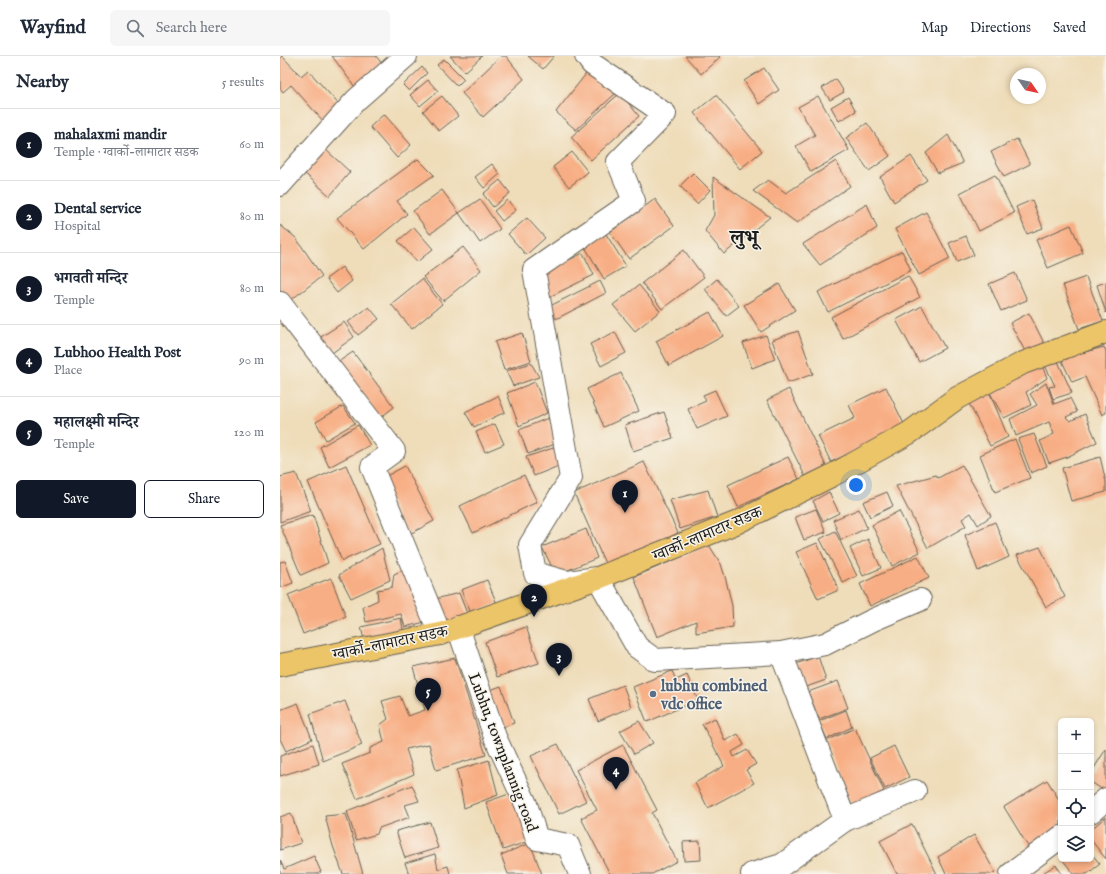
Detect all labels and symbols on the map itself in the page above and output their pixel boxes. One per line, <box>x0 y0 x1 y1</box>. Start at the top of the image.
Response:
north arrow <box>1010 68 1046 104</box>
district label: लुभू <box>728 226 762 251</box>
your location <box>846 475 866 495</box>
pin: 1 <box>612 480 638 513</box>
street label: ग्वार्को-लामाटार सडक <box>649 501 767 567</box>
pin: 2 <box>521 584 547 617</box>
street label: ग्वार्को-लामाटार सडक <box>330 621 451 666</box>
pin: 3 <box>546 643 572 676</box>
street label: Lubhu, townplannig road <box>463 670 542 836</box>
place label: lubhu combined vdc office <box>660 677 768 715</box>
pin: 5 <box>415 678 441 711</box>
marker: lubhu combined vdc office <box>648 689 658 699</box>
pin: 4 <box>603 757 629 790</box>

